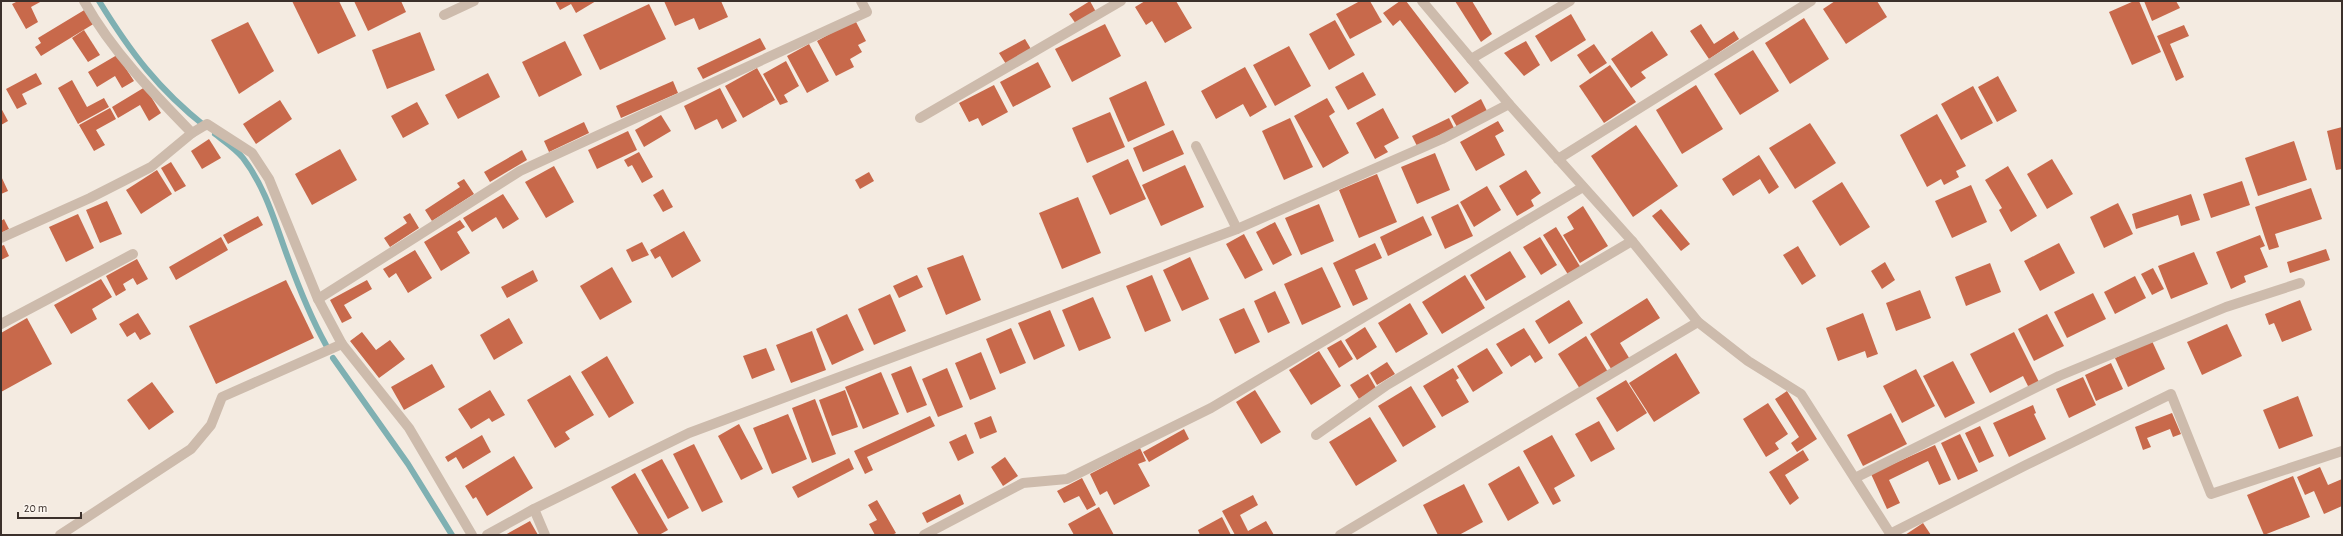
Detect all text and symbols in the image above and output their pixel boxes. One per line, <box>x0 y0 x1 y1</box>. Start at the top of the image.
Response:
scale bar <box>18 494 81 520</box>
text: 20 m <box>24 502 47 514</box>

